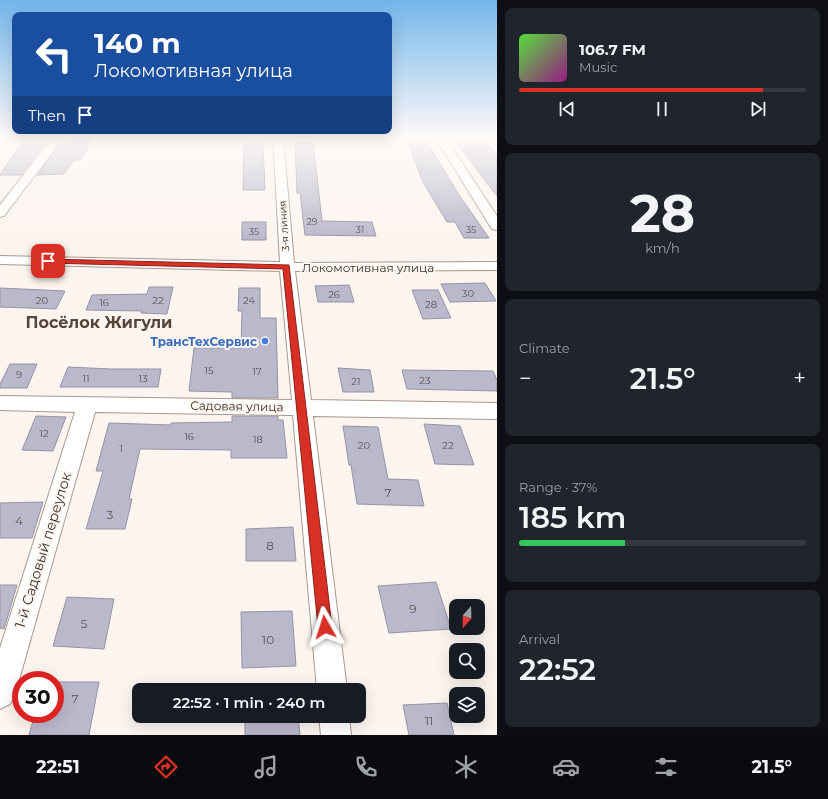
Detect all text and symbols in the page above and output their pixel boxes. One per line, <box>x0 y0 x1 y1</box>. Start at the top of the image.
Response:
text: 140 m <box>94 26 181 60</box>
icon: left <box>28 28 80 80</box>
text: 106.7 FM <box>579 40 646 59</box>
text: Music <box>579 59 617 75</box>
text: Локомотивная улица <box>94 60 293 82</box>
icon: previous <box>556 98 578 120</box>
icon: pause <box>651 98 673 120</box>
icon: next <box>747 98 769 120</box>
icon: arrive <box>74 104 96 126</box>
text: Then <box>28 106 66 125</box>
text: 28 <box>630 182 695 245</box>
street label: 3-я линия <box>276 200 292 252</box>
house number: 29 <box>307 216 318 227</box>
house number: 31 <box>356 224 364 235</box>
house number: 35 <box>466 224 476 235</box>
house number: 35 <box>249 226 259 237</box>
text: km/h <box>645 240 680 256</box>
pin <box>31 244 65 278</box>
icon: arrive <box>37 250 59 272</box>
street label: Локомотивная улица <box>302 260 434 275</box>
house number: 30 <box>462 287 475 300</box>
house number: 26 <box>328 288 340 301</box>
house number: 20 <box>36 294 49 307</box>
house number: 22 <box>152 294 164 307</box>
house number: 24 <box>243 294 255 307</box>
house number: 16 <box>99 296 109 309</box>
house number: 28 <box>425 298 437 311</box>
district label: Посёлок Жигули <box>26 313 172 332</box>
place label: ТрансТехСервис <box>150 334 257 349</box>
marker: ТрансТехСервис <box>260 336 270 346</box>
text: Climate <box>519 340 570 356</box>
text: 21.5° <box>629 360 696 397</box>
house number: 15 <box>204 364 214 377</box>
house number: 17 <box>252 365 262 378</box>
text: − <box>519 365 532 392</box>
text: + <box>793 365 806 392</box>
house number: 9 <box>16 368 22 381</box>
house number: 11 <box>82 372 90 385</box>
house number: 13 <box>138 372 148 385</box>
house number: 23 <box>419 374 431 387</box>
house number: 21 <box>351 375 361 388</box>
street label: Садовая улица <box>190 398 284 414</box>
house number: 12 <box>39 427 49 440</box>
house number: 16 <box>184 430 194 443</box>
house number: 18 <box>253 433 263 446</box>
house number: 20 <box>358 439 371 452</box>
house number: 22 <box>442 439 454 452</box>
house number: 1 <box>119 442 123 455</box>
street label: 1-й Садовый переулок <box>11 470 75 630</box>
text: Range · 37% <box>519 479 597 495</box>
house number: 7 <box>384 485 392 500</box>
text: 185 km <box>519 499 626 536</box>
house number: 3 <box>107 507 114 522</box>
house number: 4 <box>15 513 23 528</box>
house number: 8 <box>266 538 274 553</box>
north arrow <box>449 599 485 635</box>
map controls <box>449 599 485 723</box>
house number: 9 <box>409 601 417 616</box>
position arrow <box>304 606 346 648</box>
house number: 5 <box>81 616 88 631</box>
text: Arrival <box>519 631 560 647</box>
house number: 10 <box>262 632 274 647</box>
button: search <box>449 643 485 679</box>
text: 22:52 <box>519 651 596 688</box>
speed limit sign: 30 <box>12 671 64 723</box>
button: layers <box>449 687 485 723</box>
house number: 7 <box>71 691 79 706</box>
text: 22:52 · 1 min · 240 m <box>173 693 325 712</box>
house number: 11 <box>425 713 433 728</box>
icon: directions <box>152 753 180 781</box>
icon: music <box>252 753 280 781</box>
icon: phone <box>352 753 380 781</box>
icon: climate <box>452 753 480 781</box>
icon: car <box>552 753 580 781</box>
icon: filters <box>652 753 680 781</box>
text: 22:51 <box>36 756 80 778</box>
text: 21.5° <box>752 756 792 778</box>

